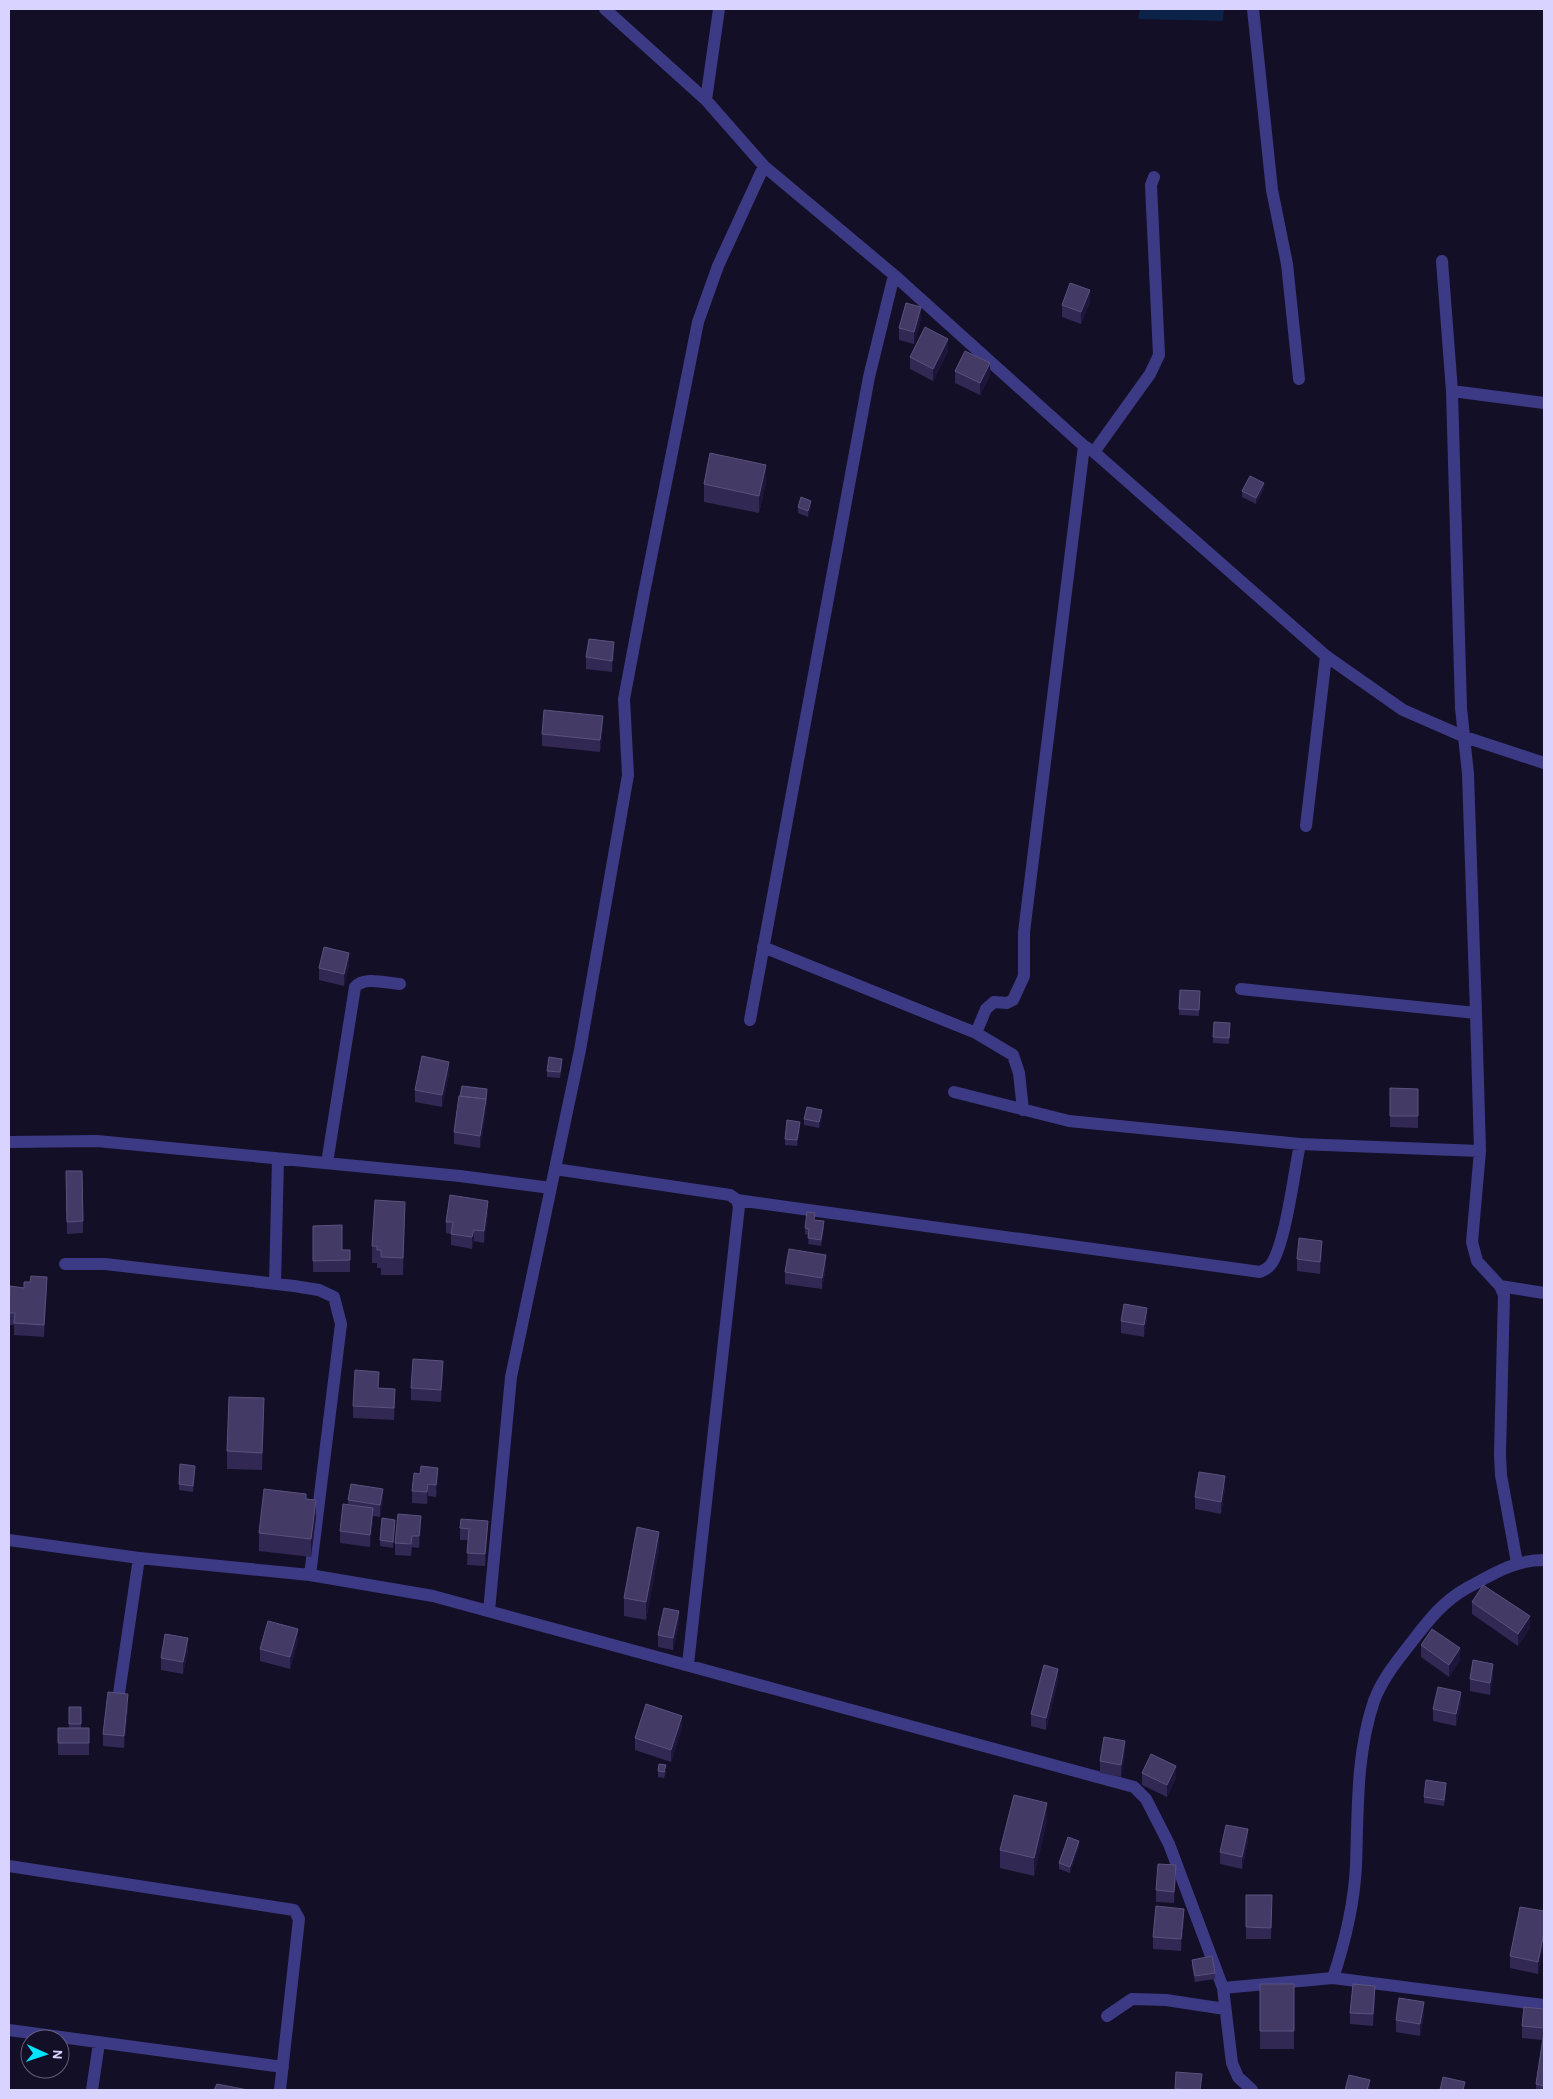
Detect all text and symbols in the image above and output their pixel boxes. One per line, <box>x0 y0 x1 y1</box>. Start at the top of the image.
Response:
north arrow <box>20 2029 70 2079</box>
text: N <box>50 2049 64 2060</box>

